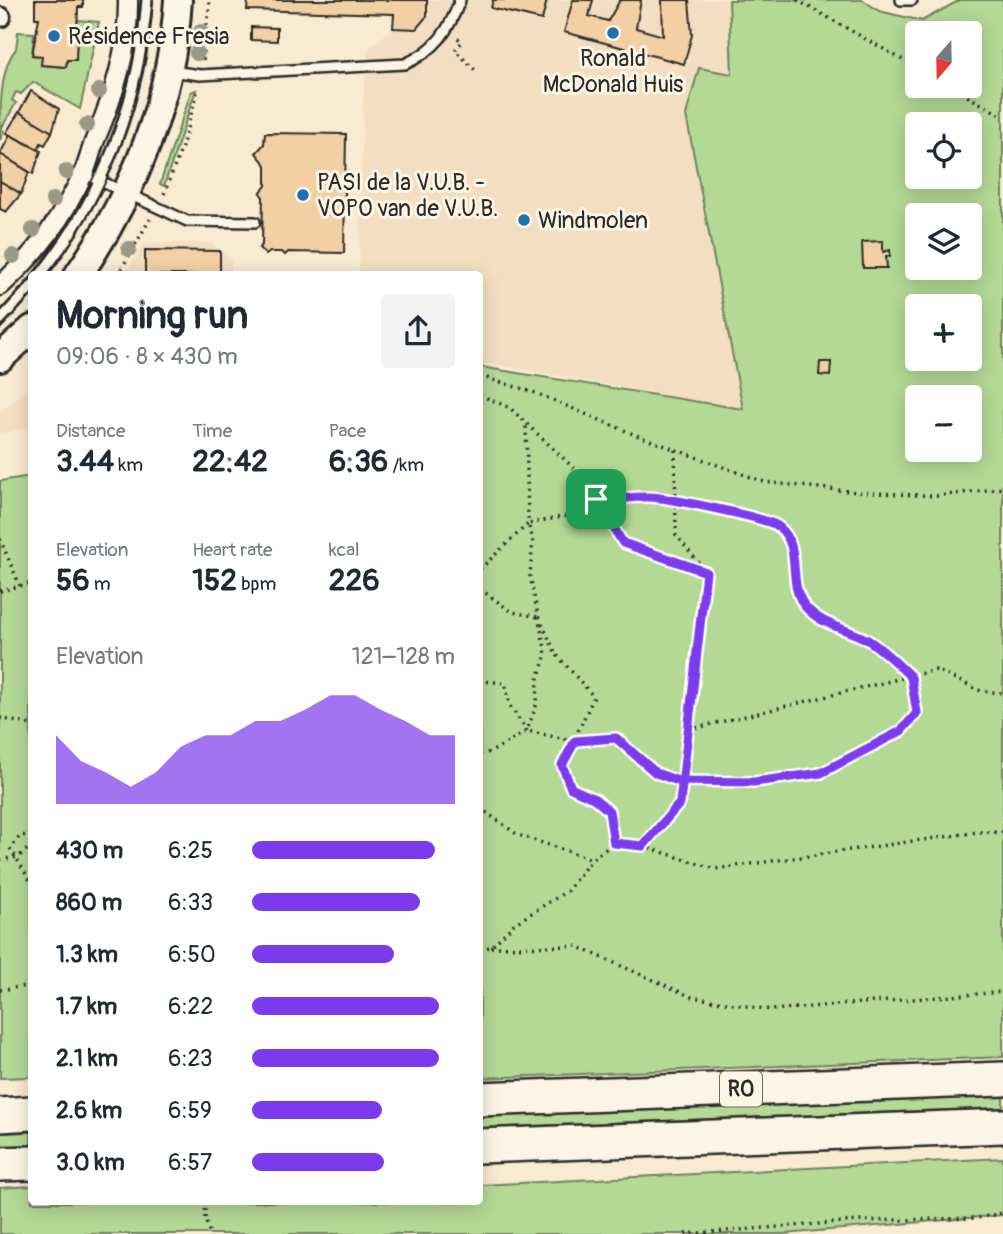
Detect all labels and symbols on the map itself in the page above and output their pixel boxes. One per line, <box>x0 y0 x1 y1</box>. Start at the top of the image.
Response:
north arrow <box>905 21 982 98</box>
place label: Résidence Fresia <box>68 22 229 51</box>
marker: Ronald McDonald Huis <box>605 25 621 41</box>
marker: Résidence Fresia <box>46 28 62 44</box>
place label: Ronald McDonald Huis <box>543 44 683 99</box>
place label: PASI de la V.U.B. - VOPO van de V.U.B. <box>317 168 498 223</box>
marker: PASI de la V.U.B. - VOPO van de V.U.B. <box>295 187 311 203</box>
place label: Windmolen <box>538 206 648 235</box>
marker: Windmolen <box>516 212 532 228</box>
pin <box>566 469 626 529</box>
road number: R0 <box>720 1072 762 1106</box>

